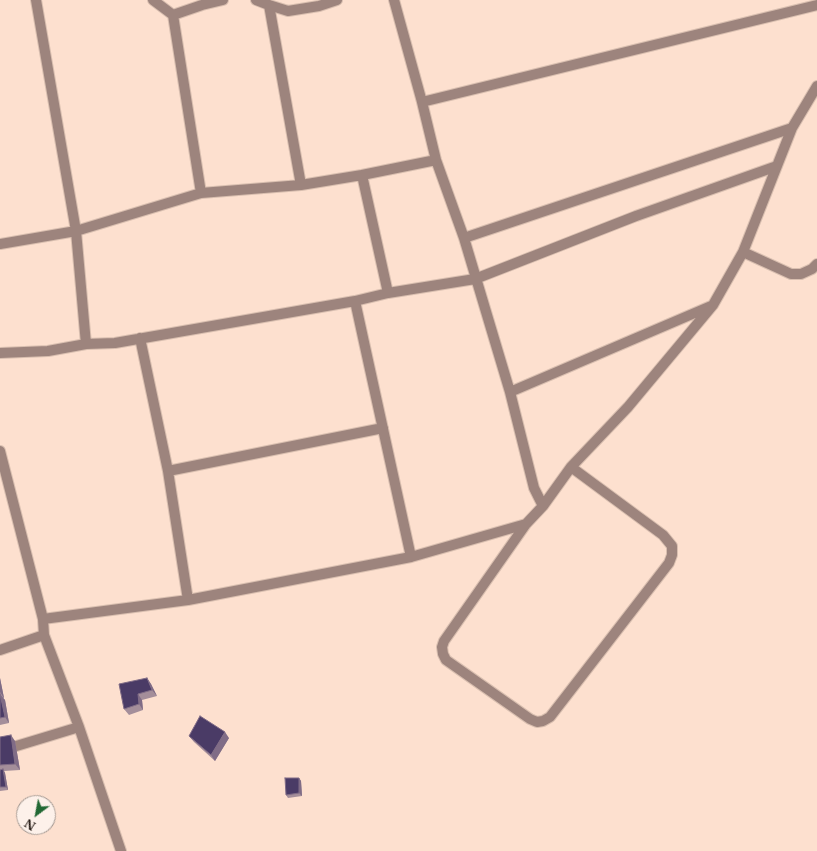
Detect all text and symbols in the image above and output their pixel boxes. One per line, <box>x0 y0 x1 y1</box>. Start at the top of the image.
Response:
north arrow <box>16 795 56 835</box>
text: N <box>22 816 38 833</box>

